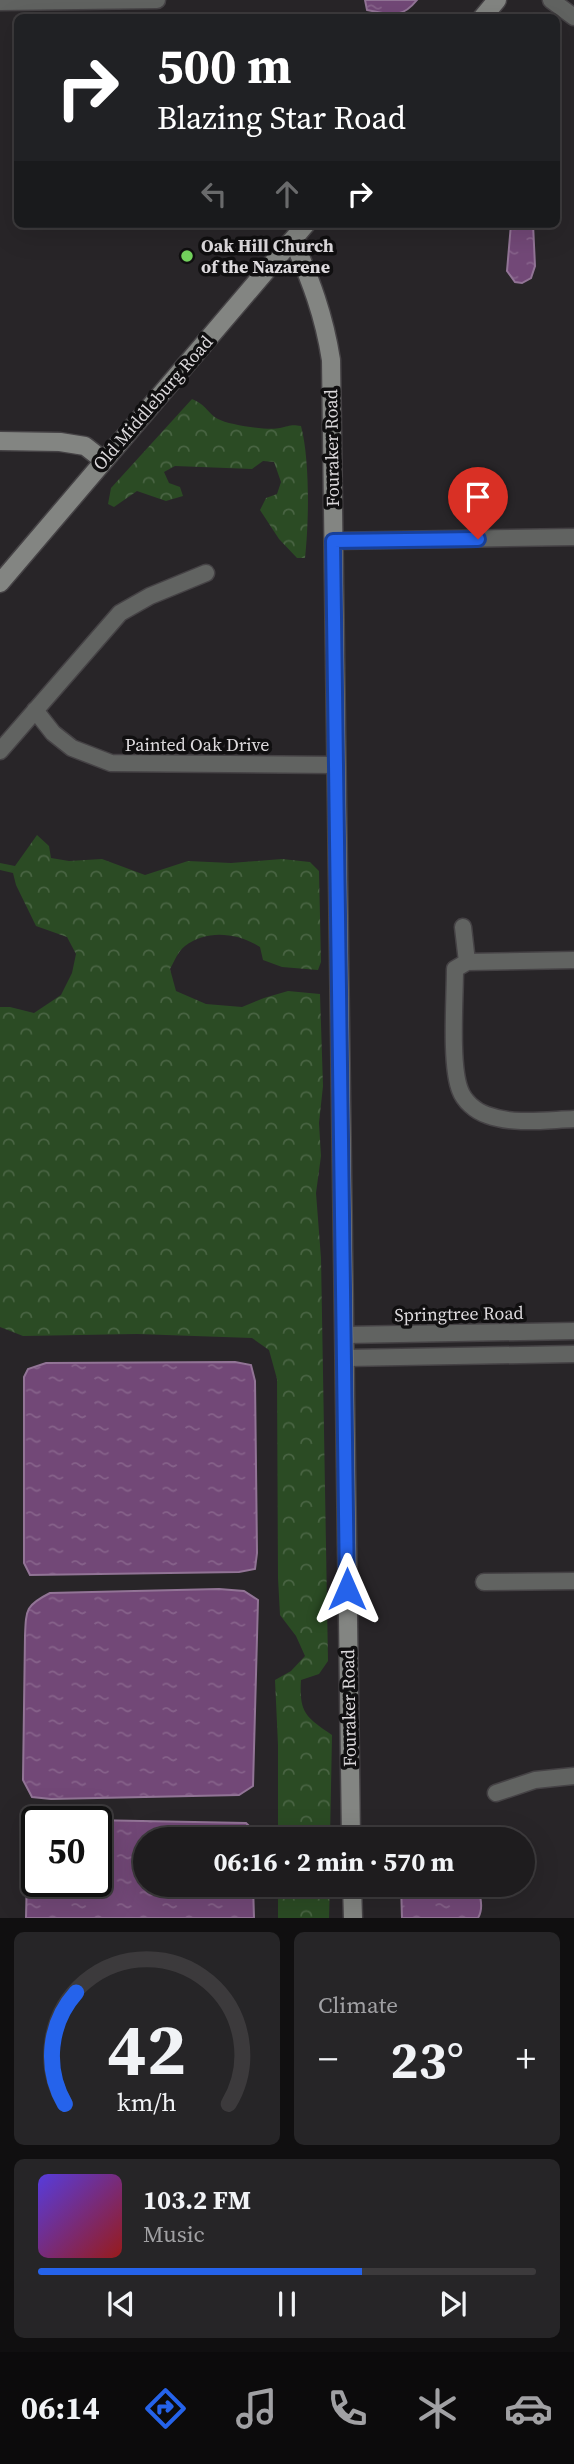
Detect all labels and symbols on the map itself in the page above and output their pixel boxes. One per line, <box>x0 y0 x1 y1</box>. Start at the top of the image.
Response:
place label: Oak Hill Church of the Nazarene <box>201 233 334 279</box>
marker: Oak Hill Church of the Nazarene <box>179 248 195 264</box>
street label: Old Middleburg Road <box>87 330 218 476</box>
street label: Fouraker Road <box>318 389 345 507</box>
pin <box>448 467 508 539</box>
street label: Painted Oak Drive <box>125 732 269 757</box>
street label: Springtree Road <box>394 1300 524 1327</box>
position arrow <box>310 1552 384 1626</box>
street label: Fouraker Road <box>335 1649 362 1767</box>
speed limit sign: 50 <box>21 1806 112 1897</box>

